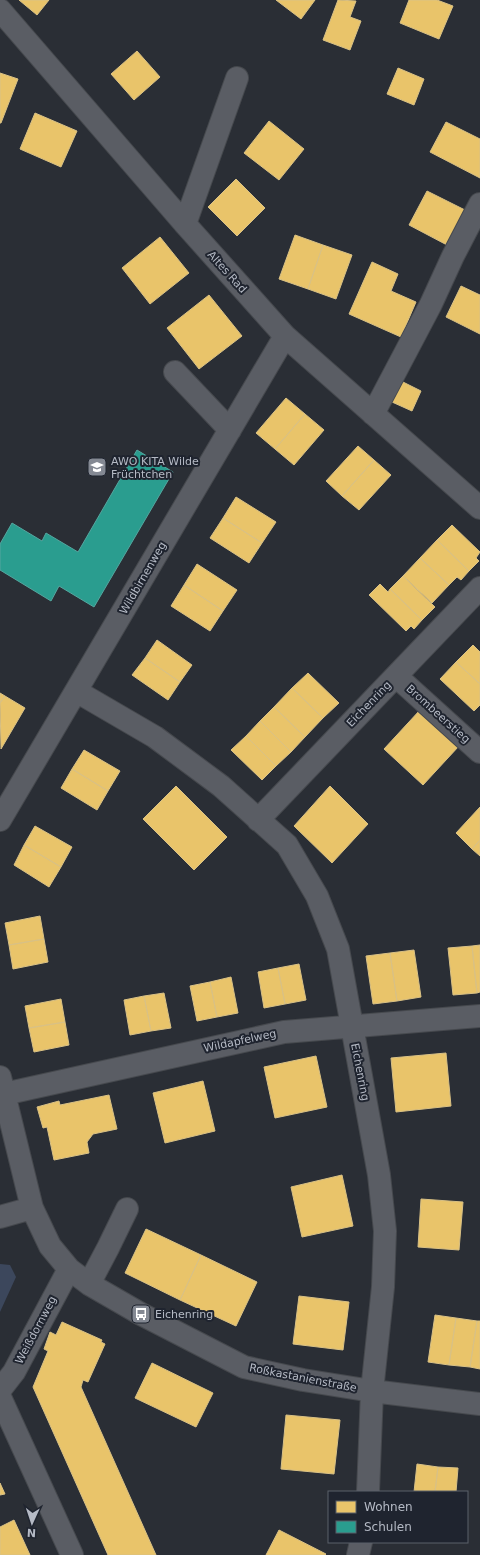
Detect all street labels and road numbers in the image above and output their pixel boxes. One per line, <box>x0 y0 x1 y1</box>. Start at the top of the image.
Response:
street label: Altes Rad <box>205 248 249 296</box>
street label: Wildbirnenweg <box>117 539 169 617</box>
street label: Eichenring <box>344 679 394 729</box>
street label: Brombeerstieg <box>403 682 473 746</box>
street label: Wildapfelweg <box>203 1027 277 1055</box>
street label: Eichenring <box>348 1042 372 1102</box>
street label: Weißdornweg <box>13 1294 59 1366</box>
street label: Roßkastanienstraße <box>248 1361 358 1395</box>

